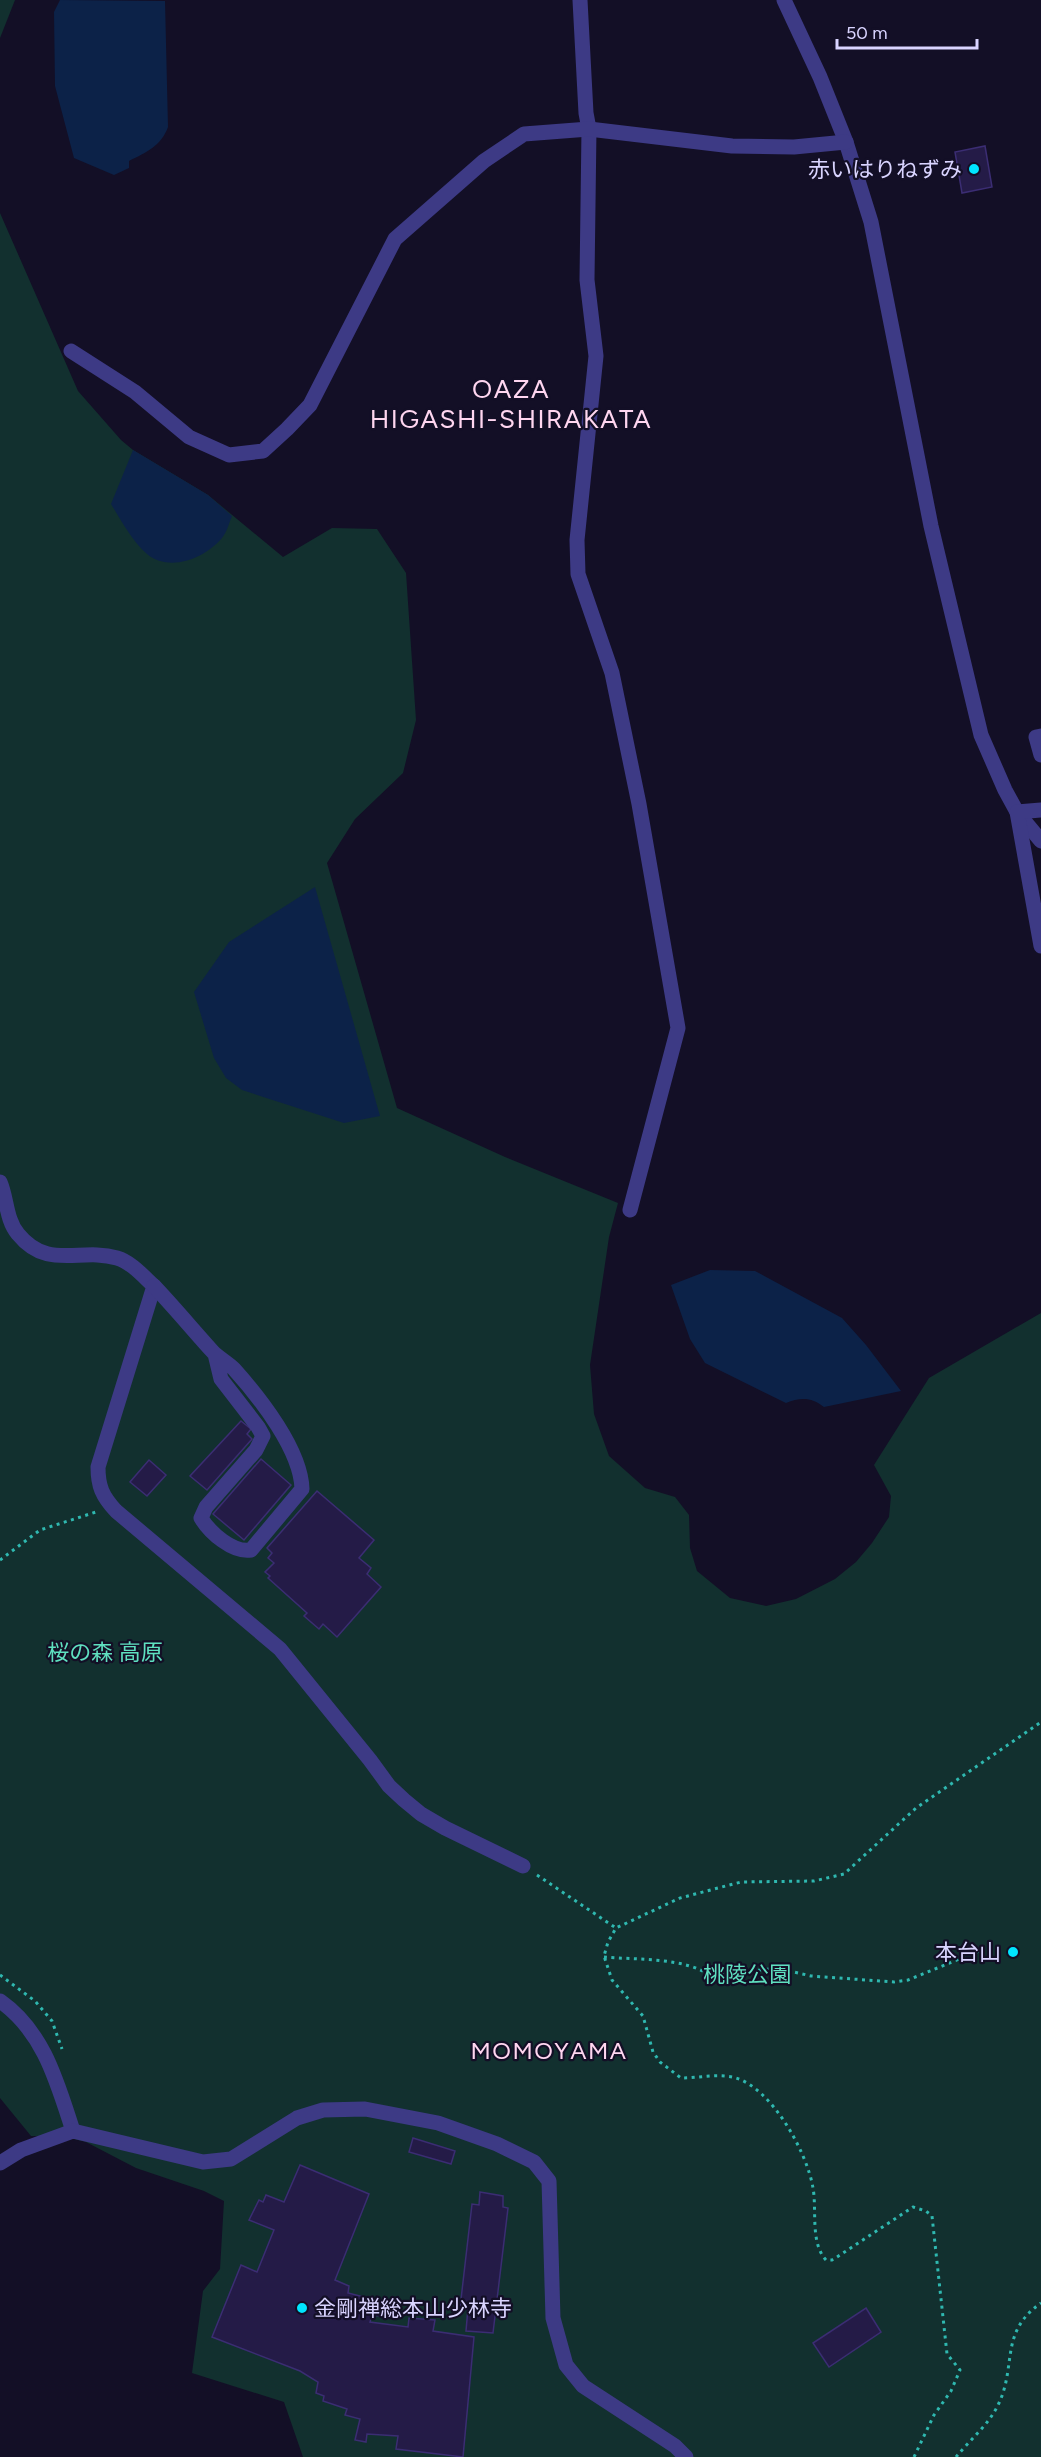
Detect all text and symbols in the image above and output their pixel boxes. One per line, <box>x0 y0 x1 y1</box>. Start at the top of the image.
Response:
scale bar <box>837 12 976 50</box>
text: 50 m <box>846 22 888 44</box>
place label: 赤いはりねずみ <box>808 156 962 183</box>
marker: 赤いはりねずみ <box>967 162 981 176</box>
district label: OAZA HIGASHI-SHIRAKATA <box>370 373 652 435</box>
park label: 桜の森 高原 <box>47 1639 163 1666</box>
place label: 本台山 <box>935 1939 1001 1966</box>
marker: 本台山 <box>1006 1945 1020 1959</box>
park label: 桃陵公園 <box>703 1961 791 1988</box>
district label: MOMOYAMA <box>471 2036 627 2065</box>
place label: 金剛禅総本山少林寺 <box>314 2295 512 2322</box>
marker: 金剛禅総本山少林寺 <box>295 2301 309 2315</box>

